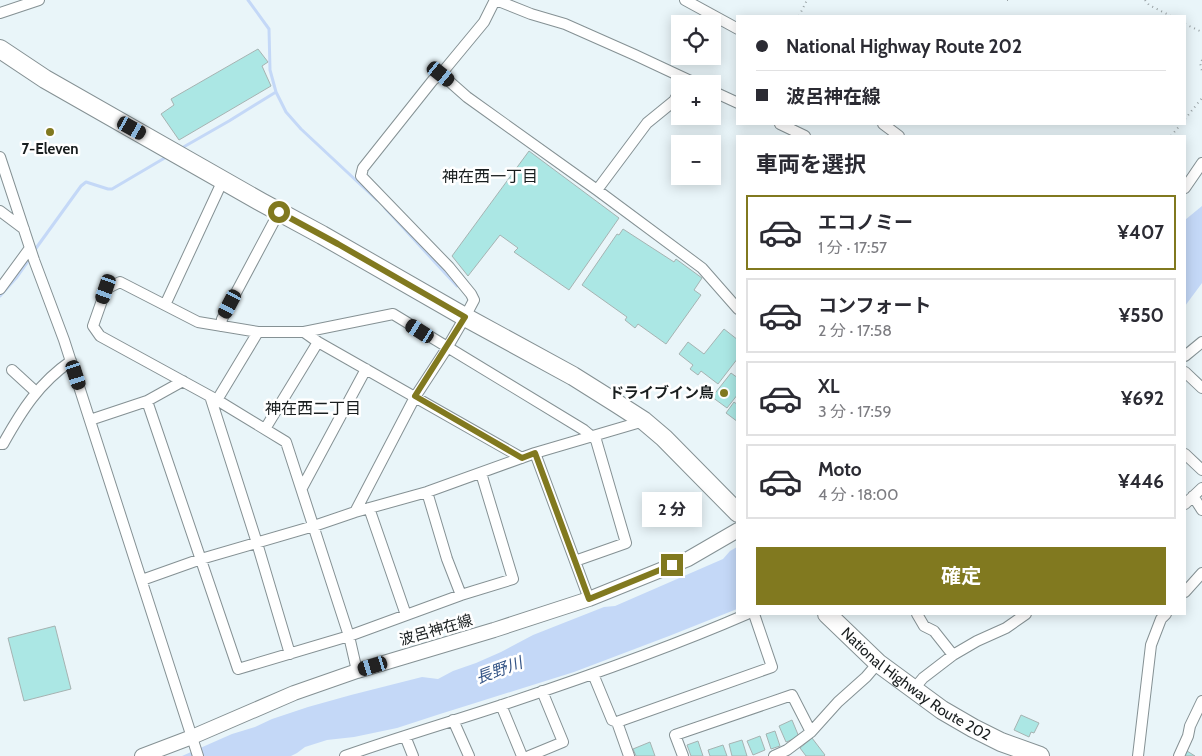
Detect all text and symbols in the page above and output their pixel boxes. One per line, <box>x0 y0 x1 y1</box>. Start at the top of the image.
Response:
map controls <box>671 15 721 185</box>
button: locate <box>671 15 721 65</box>
text: National Highway Route 202 <box>786 35 1022 58</box>
car <box>424 59 457 89</box>
button: + <box>671 75 721 125</box>
text: 波呂神在線 <box>786 85 881 108</box>
car <box>115 114 148 142</box>
marker: 7-Eleven <box>44 126 56 138</box>
button: − <box>671 135 721 185</box>
place label: 7-Eleven <box>21 140 79 158</box>
text: 車両を選択 <box>756 151 866 178</box>
district label: 神在西一丁目 <box>442 167 538 186</box>
route start <box>268 201 290 223</box>
icon: car <box>758 210 803 255</box>
text: エコノミー <box>818 211 913 234</box>
text: ¥407 <box>1118 221 1164 244</box>
text: 1 分 · 17:57 <box>818 238 887 257</box>
car <box>94 272 117 306</box>
car <box>216 287 243 321</box>
icon: car <box>758 293 803 338</box>
text: コンフォート <box>818 294 931 317</box>
text: ¥550 <box>1119 304 1164 327</box>
car <box>403 317 436 345</box>
text: 2 分 · 17:58 <box>818 321 892 340</box>
car <box>64 358 87 392</box>
text: XL <box>818 375 839 398</box>
icon: car <box>758 376 803 421</box>
place label: ドライブイン鳥 <box>609 384 714 402</box>
marker: ドライブイン鳥 <box>718 387 730 399</box>
text: ¥692 <box>1121 387 1164 410</box>
district label: 神在西二丁目 <box>265 399 361 418</box>
text: 3 分 · 17:59 <box>818 402 892 421</box>
text: Moto <box>818 458 862 481</box>
icon: car <box>758 459 803 504</box>
text: ¥446 <box>1118 470 1164 493</box>
text: 4 分 · 18:00 <box>818 485 898 504</box>
callout: 2 分 <box>642 492 702 528</box>
text: 2 分 <box>658 500 686 519</box>
button: 確定 <box>756 547 1166 605</box>
route end <box>661 554 683 576</box>
street label: 波呂神在線 <box>397 611 475 649</box>
street label: National Highway Route 202 <box>838 624 994 745</box>
water label: 長野川 <box>473 652 527 687</box>
car <box>356 654 389 678</box>

